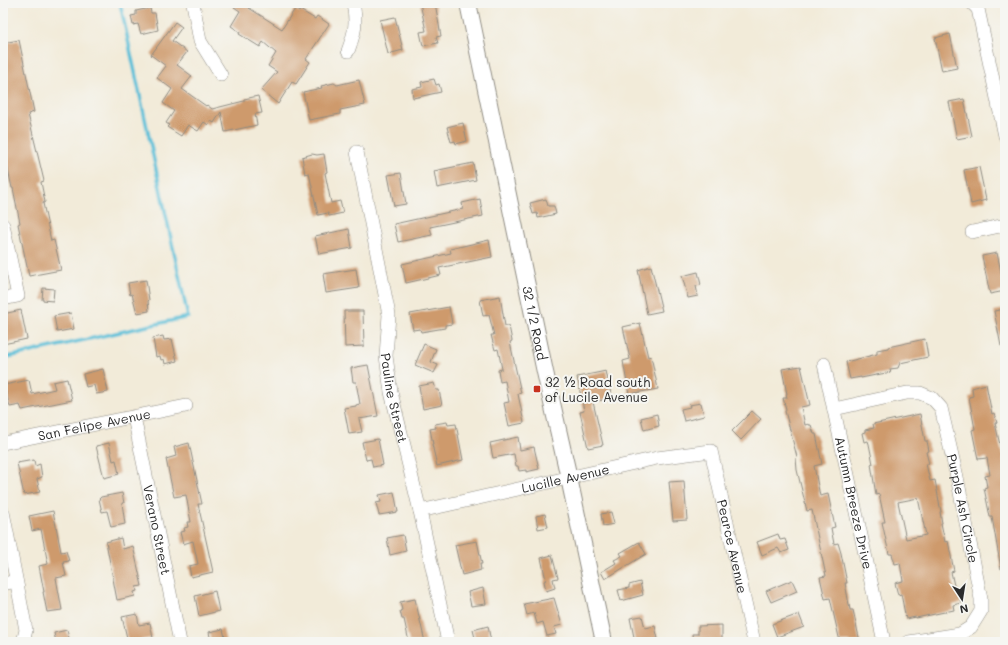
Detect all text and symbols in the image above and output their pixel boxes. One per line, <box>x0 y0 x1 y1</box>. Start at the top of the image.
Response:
street label: 32 1/2 Road <box>519 284 551 362</box>
street label: Pauline Street <box>378 352 412 445</box>
place label: 32 ½ Road south of Lucile Avenue <box>545 373 650 405</box>
marker: 32 ½ Road south of Lucile Avenue <box>532 384 542 394</box>
street label: San Felipe Avenue <box>36 404 152 444</box>
street label: Autumn Breeze Drive <box>832 435 877 571</box>
street label: Purple Ash Circle <box>944 452 983 564</box>
street label: Lucille Avenue <box>520 460 611 496</box>
street label: Verano Street <box>140 483 175 576</box>
street label: Pearce Avenue <box>714 498 752 595</box>
north arrow <box>942 579 982 619</box>
text: N <box>959 601 970 617</box>

